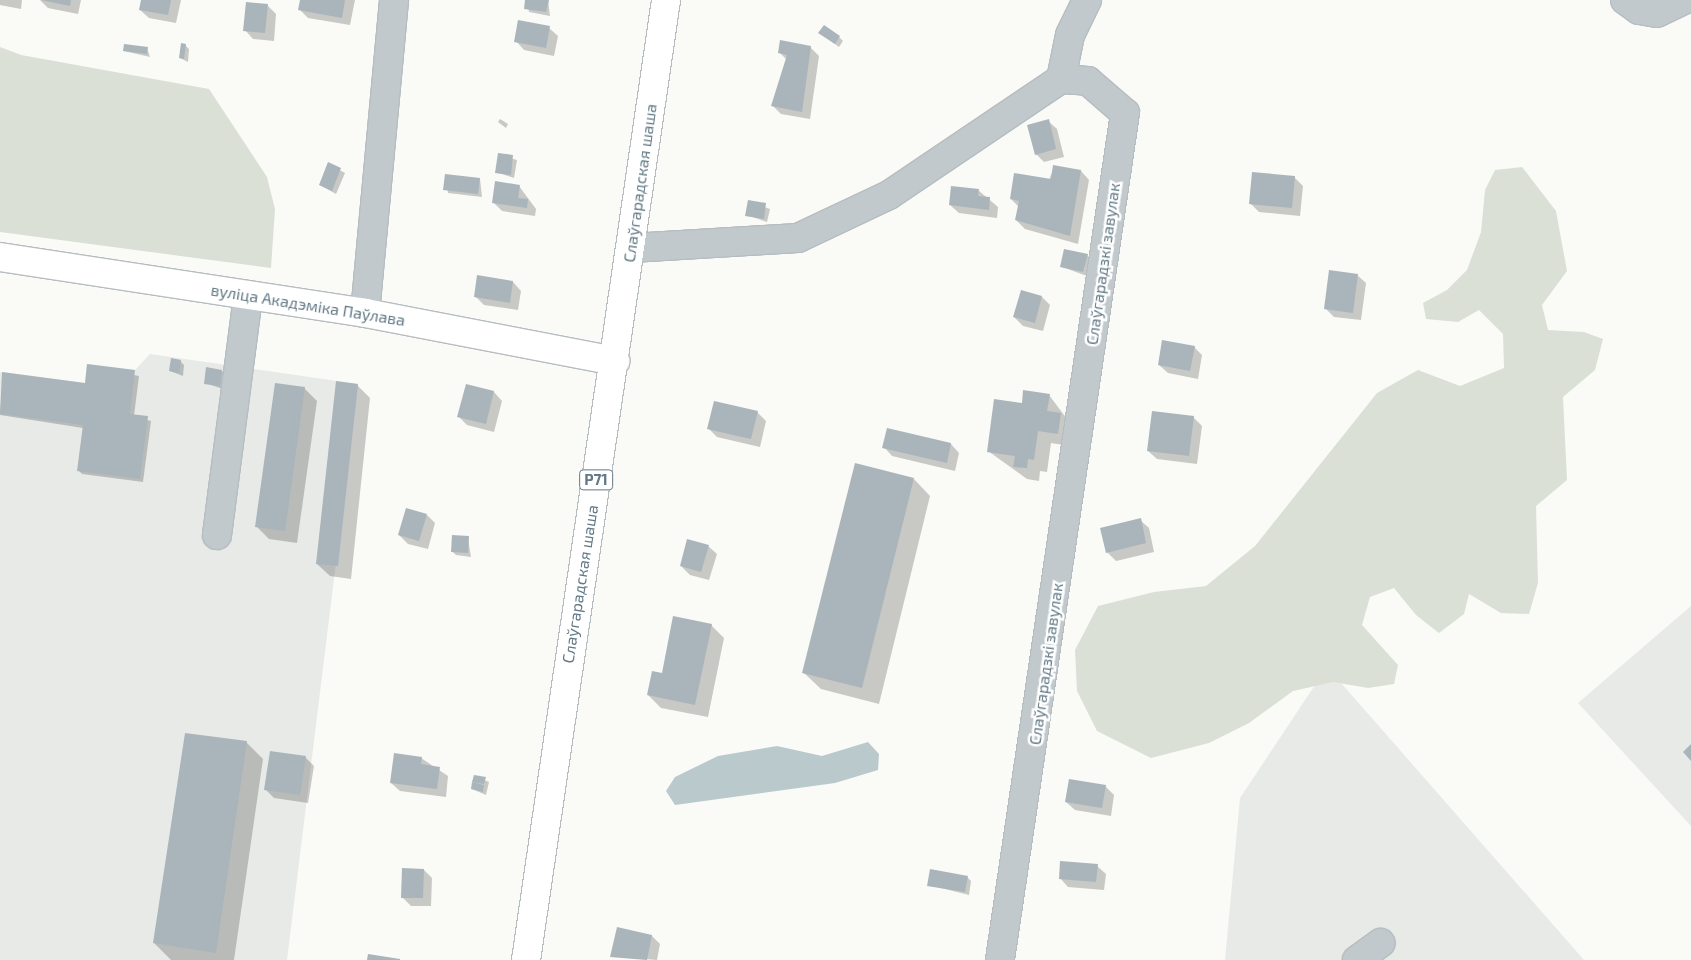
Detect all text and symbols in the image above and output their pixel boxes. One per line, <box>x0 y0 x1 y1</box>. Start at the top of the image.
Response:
street label: Слаўгарадская шаша <box>619 102 661 264</box>
street label: Слаўгарадзкі завулак <box>1082 182 1124 346</box>
street label: вуліца Акадэміка Паўлава <box>209 280 407 330</box>
road number: Р71 <box>578 468 614 492</box>
street label: Слаўгарадская шаша <box>558 503 602 665</box>
street label: Слаўгарадзкі завулак <box>1025 582 1067 746</box>

